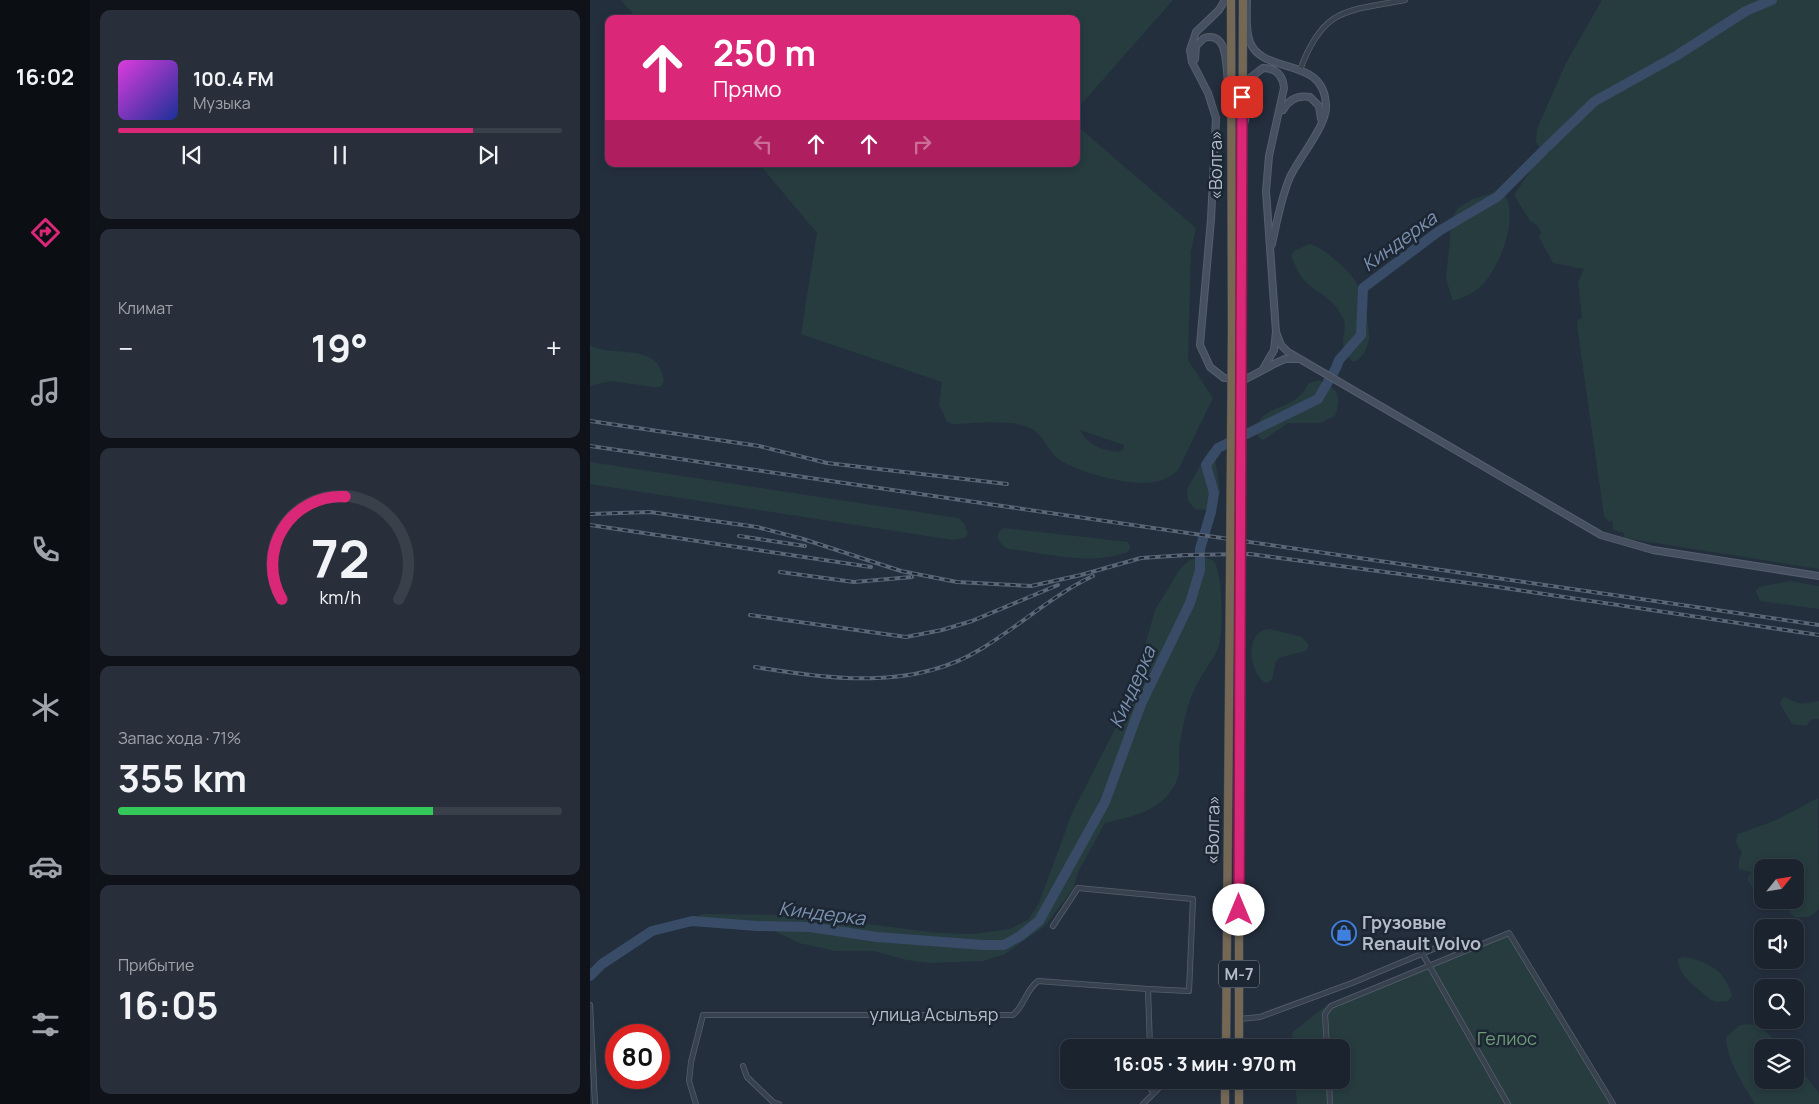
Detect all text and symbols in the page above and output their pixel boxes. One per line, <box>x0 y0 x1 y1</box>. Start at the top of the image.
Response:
text: 250 m <box>713 29 816 77</box>
icon: ahead <box>630 35 695 100</box>
text: 16:02 <box>16 62 74 92</box>
text: 100.4 FM <box>193 66 274 92</box>
text: Прямо <box>713 74 782 104</box>
pin <box>1221 76 1263 118</box>
icon: arrive <box>1228 83 1256 111</box>
text: Музыка <box>193 92 251 114</box>
icon: left <box>749 130 777 158</box>
icon: ahead <box>802 130 830 158</box>
icon: ahead <box>855 130 883 158</box>
icon: right <box>908 130 936 158</box>
street label: «Волга» <box>1203 130 1227 200</box>
icon: previous <box>178 141 206 169</box>
icon: pause <box>326 141 354 169</box>
icon: next <box>474 141 502 169</box>
water label: Киндерка <box>1356 204 1443 277</box>
icon: directions <box>28 215 63 250</box>
text: Климат <box>118 297 173 319</box>
text: 19° <box>311 321 368 373</box>
text: − <box>118 329 133 367</box>
text: + <box>546 329 562 367</box>
icon: music <box>28 374 63 409</box>
text: 72 <box>311 523 369 594</box>
icon: phone <box>28 532 63 567</box>
text: km/h <box>319 585 361 609</box>
water label: Киндерка <box>1102 641 1162 732</box>
icon: climate <box>28 690 63 725</box>
text: Запас хода · 71% <box>118 727 241 749</box>
text: 355 km <box>118 751 247 803</box>
street label: «Волга» <box>1199 795 1225 865</box>
icon: car <box>28 849 63 884</box>
north arrow <box>1754 859 1804 909</box>
map controls <box>1754 859 1804 1089</box>
position arrow <box>1212 883 1264 935</box>
water label: Киндерка <box>777 895 868 931</box>
place label: Грузовые Renault Volvo <box>1362 910 1481 955</box>
button: sound <box>1754 919 1804 969</box>
shop icon: Грузовые Renault Volvo <box>1331 920 1357 946</box>
text: Прибытие <box>118 954 194 976</box>
road number: М-7 <box>1219 961 1259 988</box>
text: 16:05 <box>118 978 219 1030</box>
button: search <box>1754 979 1804 1029</box>
street label: улица Асылъяр <box>870 1002 998 1026</box>
icon: filters <box>28 1007 63 1042</box>
speed limit sign: 80 <box>605 1024 670 1089</box>
park label: Гелиос <box>1477 1026 1537 1050</box>
button: layers <box>1754 1039 1804 1089</box>
text: 16:05 · 3 мин · 970 m <box>1114 1051 1296 1077</box>

